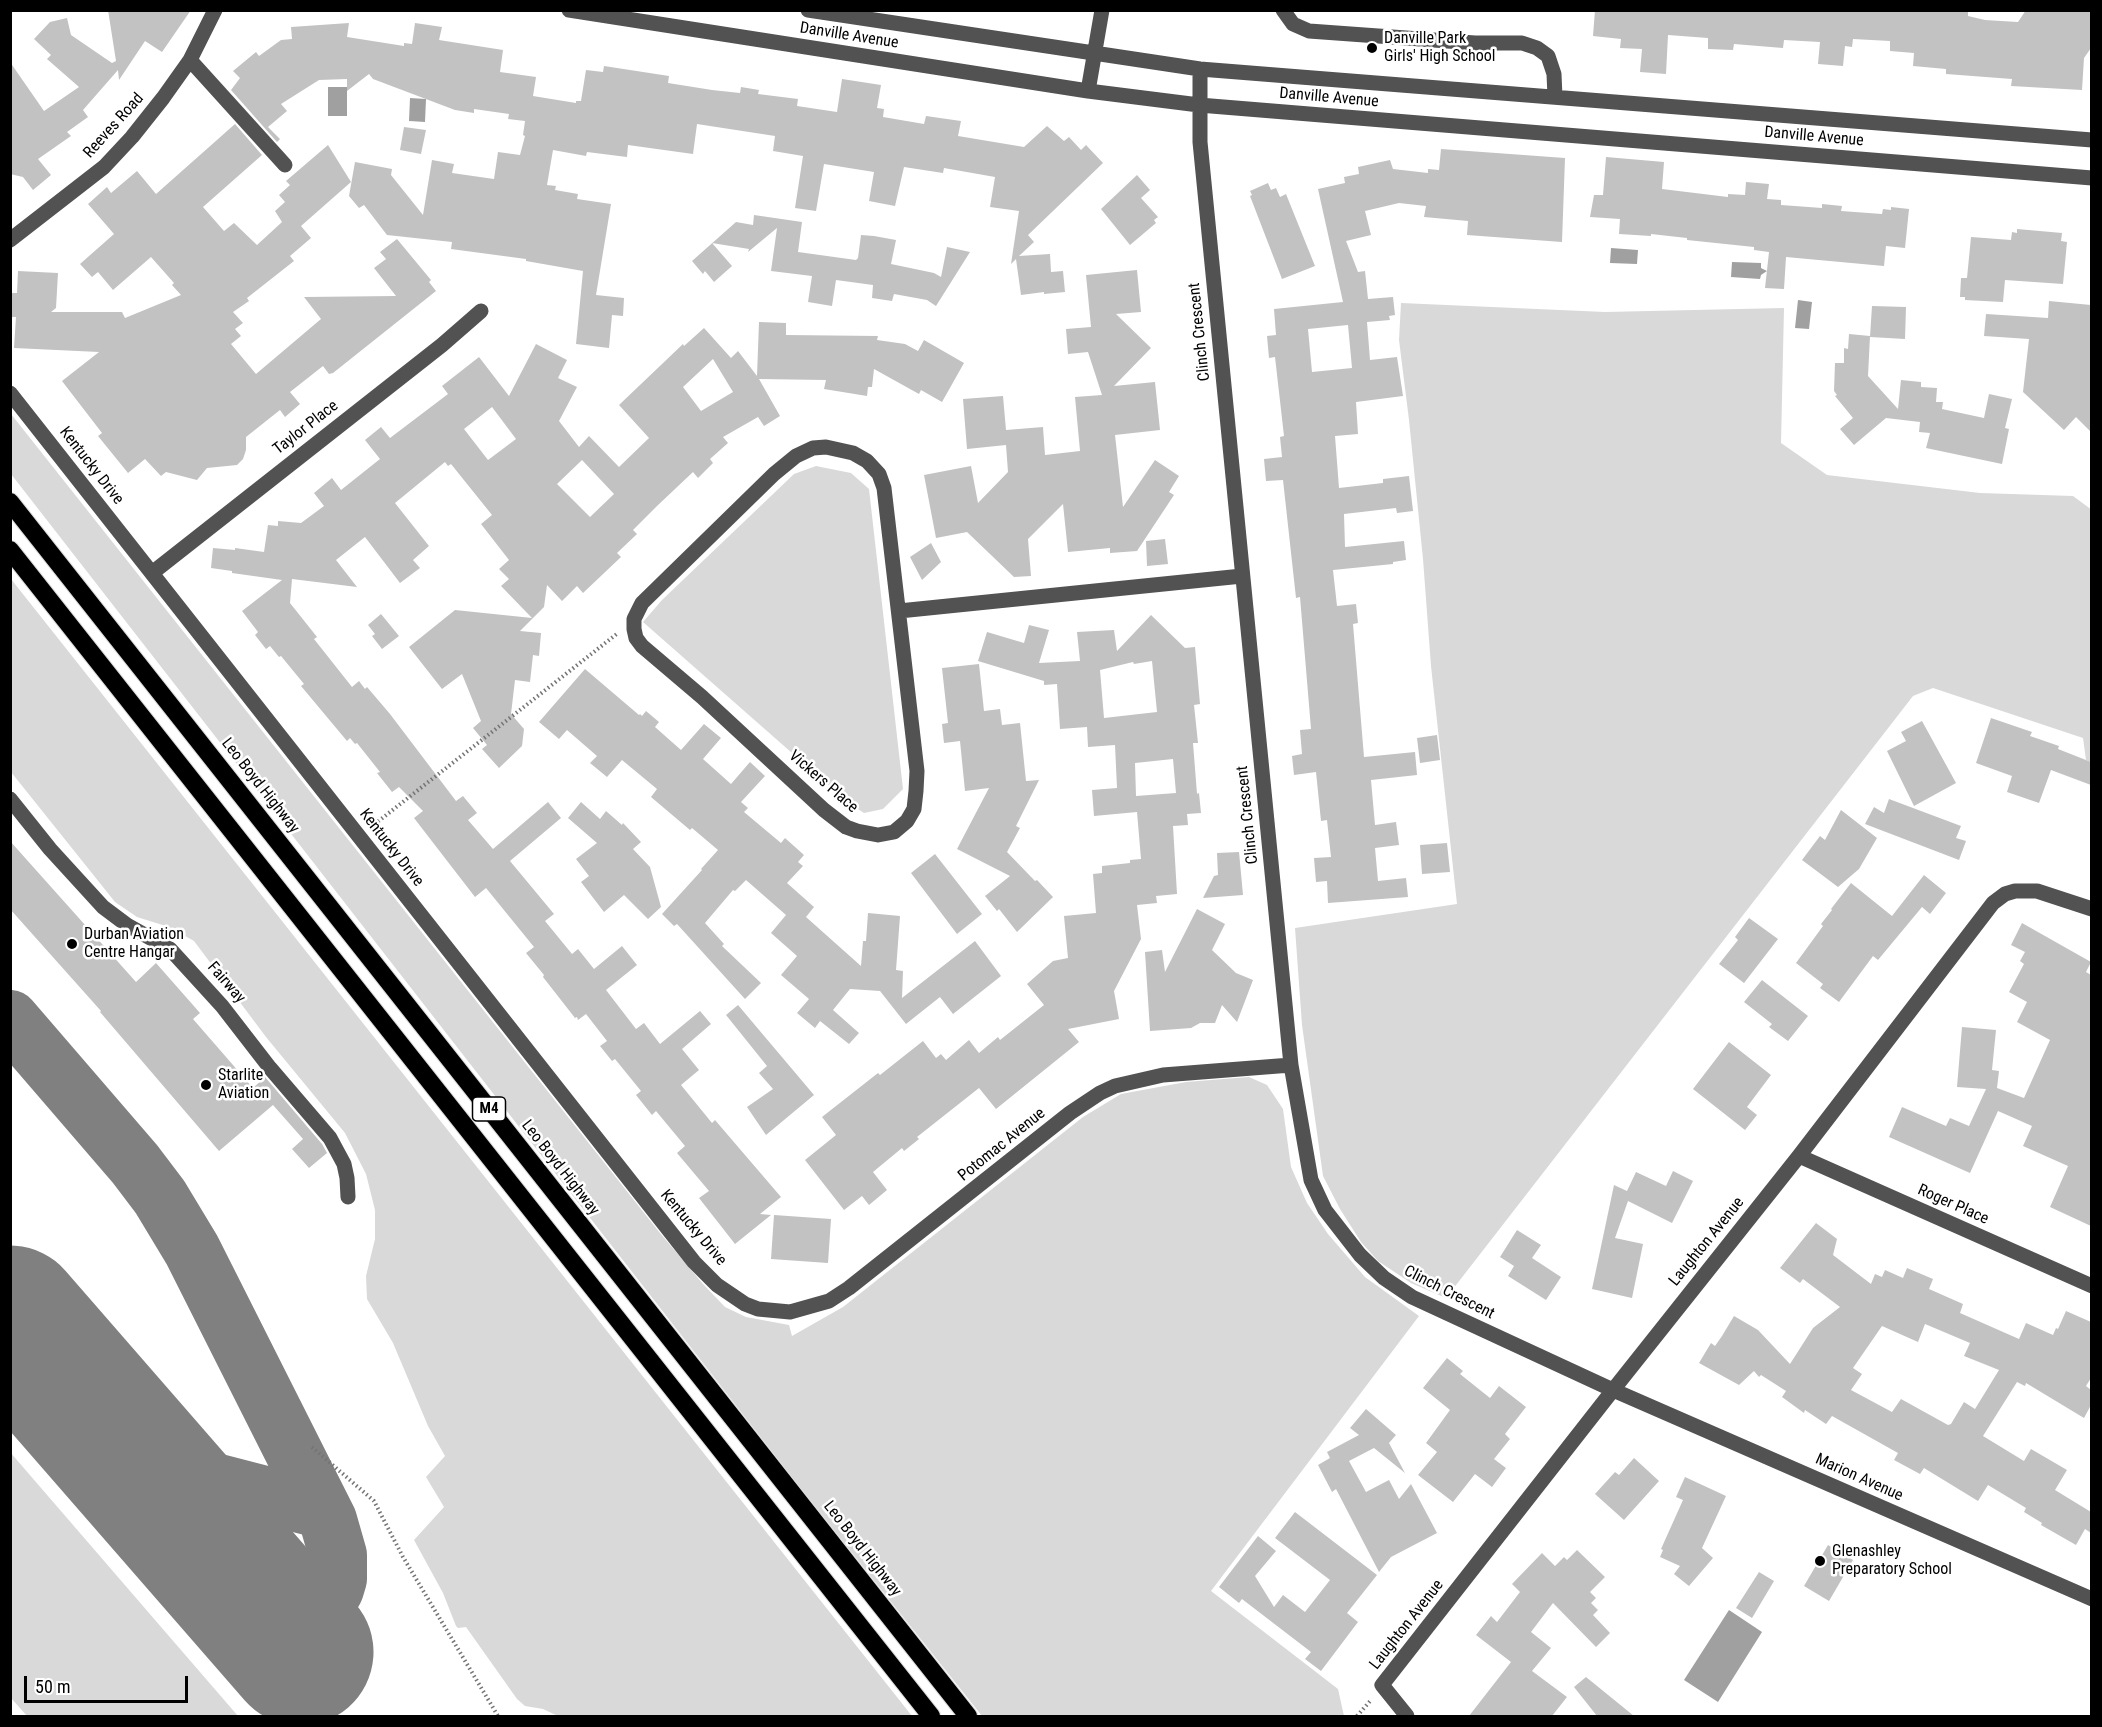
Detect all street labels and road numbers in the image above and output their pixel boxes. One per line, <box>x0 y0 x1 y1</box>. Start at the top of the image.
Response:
street label: Danville Avenue <box>798 19 900 53</box>
street label: Danville Avenue <box>1279 84 1379 112</box>
street label: Reeves Road <box>80 90 148 162</box>
street label: Danville Avenue <box>1764 123 1864 151</box>
street label: Clinch Crescent <box>1185 282 1215 382</box>
street label: Taylor Place <box>270 397 342 459</box>
street label: Kentucky Drive <box>55 423 127 509</box>
street label: Leo Boyd Highway <box>217 735 303 837</box>
street label: Vickers Place <box>784 747 862 817</box>
street label: Clinch Crescent <box>1233 765 1263 865</box>
street label: Kentucky Drive <box>355 805 427 891</box>
street label: Fairway <box>203 958 249 1008</box>
road number: M4 <box>472 1097 506 1121</box>
street label: Potomac Avenue <box>955 1104 1049 1186</box>
street label: Leo Boyd Highway <box>517 1117 603 1219</box>
street label: Roger Place <box>1915 1181 1991 1229</box>
street label: Kentucky Drive <box>656 1186 730 1270</box>
street label: Laughton Avenue <box>1665 1194 1749 1290</box>
street label: Clinch Crescent <box>1401 1262 1497 1324</box>
street label: Marion Avenue <box>1812 1450 1906 1506</box>
street label: Leo Boyd Highway <box>819 1498 905 1600</box>
street label: Laughton Avenue <box>1366 1576 1448 1674</box>

